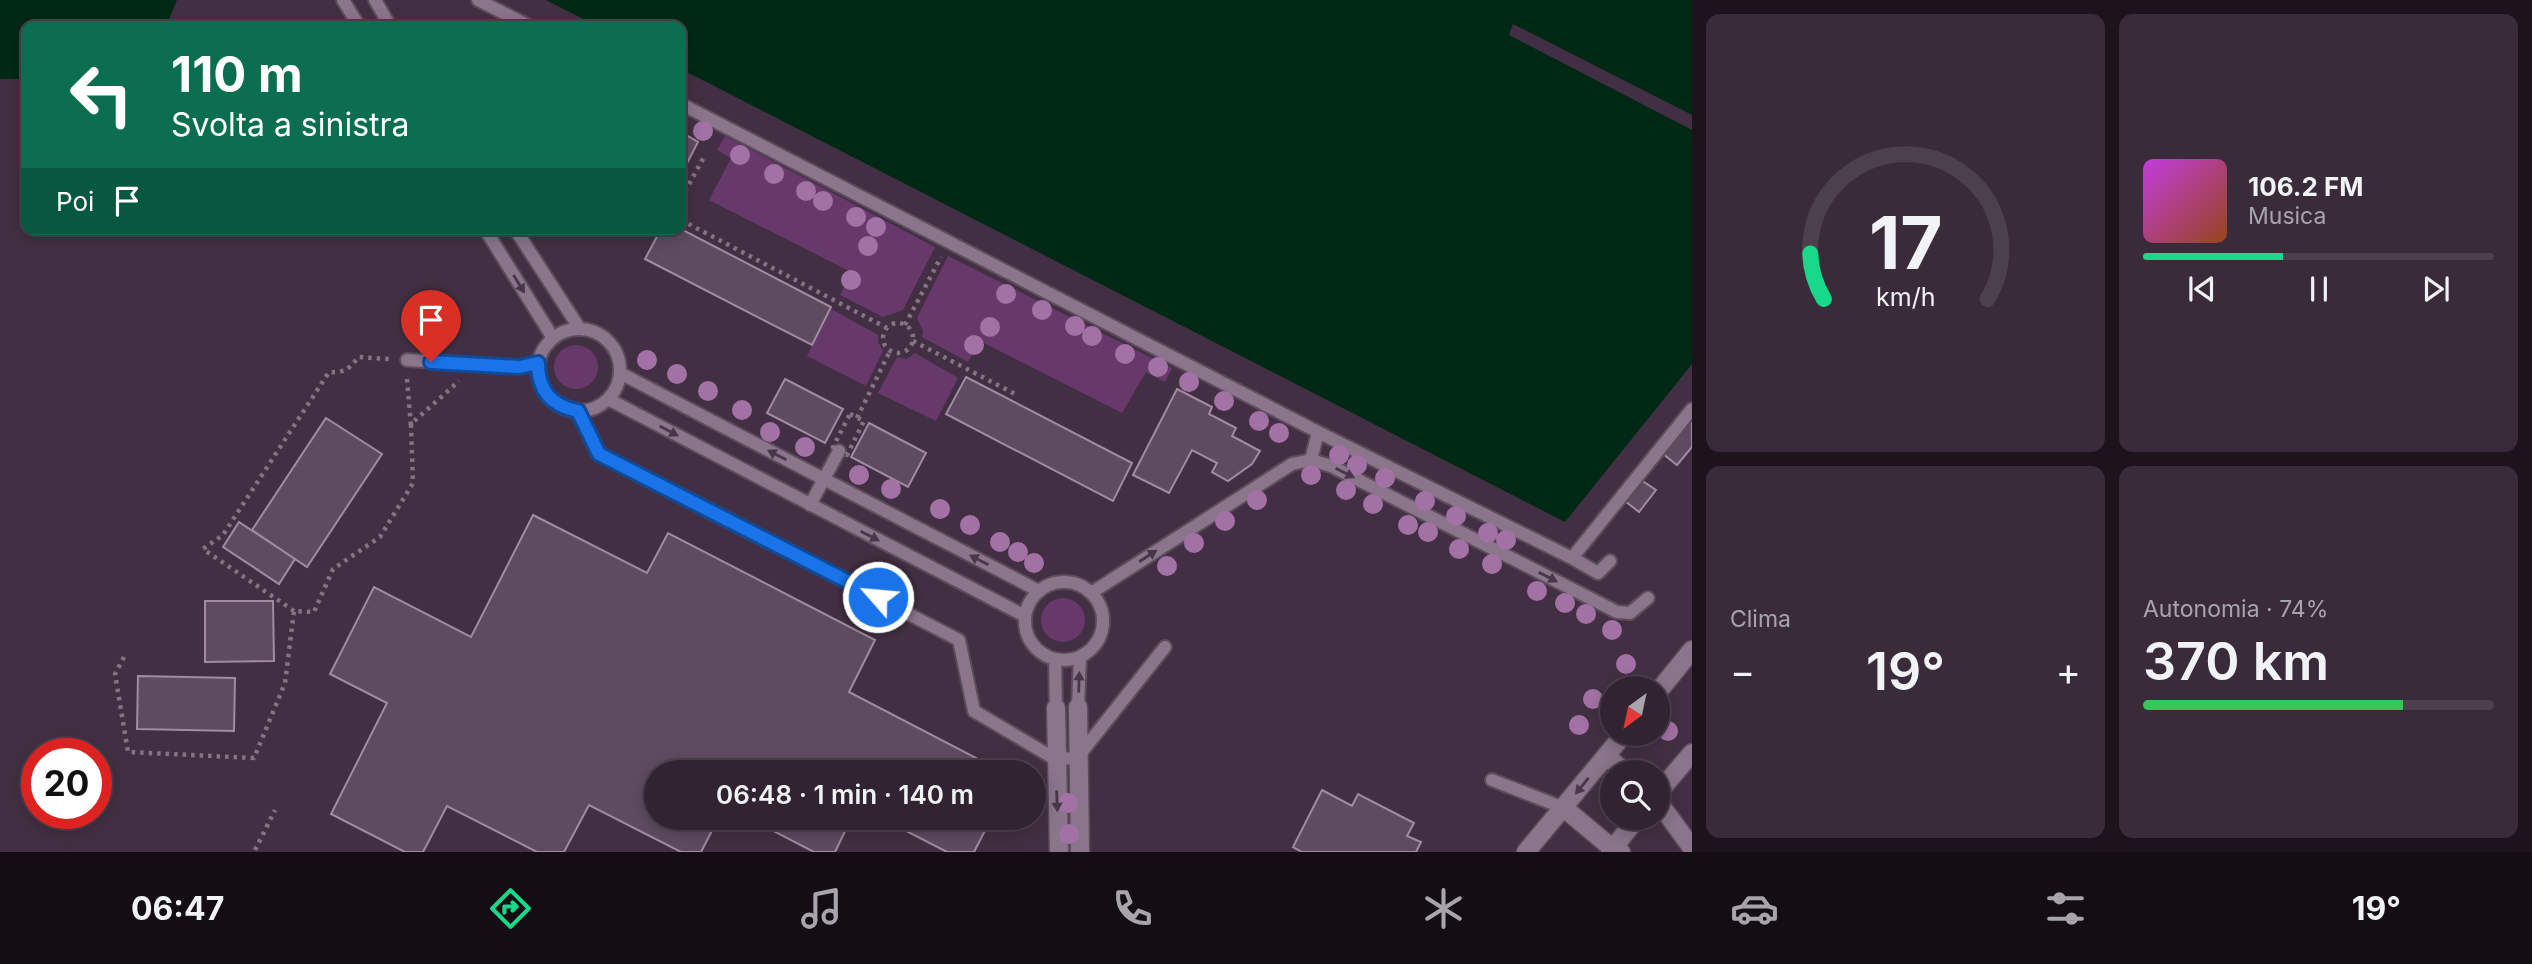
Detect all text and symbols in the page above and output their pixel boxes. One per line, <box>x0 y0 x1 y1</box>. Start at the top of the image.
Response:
text: 110 m <box>171 45 303 104</box>
icon: left <box>56 49 147 140</box>
text: Svolta a sinistra <box>171 105 410 144</box>
text: 106.2 FM <box>2248 171 2364 202</box>
icon: arrive <box>108 182 146 220</box>
text: Poi <box>56 186 94 217</box>
text: 17 <box>1869 199 1942 288</box>
text: Musica <box>2248 202 2326 230</box>
icon: previous <box>2183 270 2221 308</box>
icon: pause <box>2300 270 2338 308</box>
icon: next <box>2417 270 2455 308</box>
one-way arrow <box>512 274 525 293</box>
text: km/h <box>1876 282 1935 312</box>
pin <box>401 290 461 362</box>
icon: arrive <box>412 301 450 339</box>
one-way arrow <box>659 425 678 437</box>
one-way arrow <box>767 449 787 460</box>
one-way arrow <box>1335 468 1355 479</box>
one-way arrow <box>860 530 880 542</box>
one-way arrow <box>1139 550 1158 563</box>
one-way arrow <box>969 554 989 565</box>
position arrow <box>841 560 915 634</box>
one-way arrow <box>1538 571 1558 582</box>
text: Autonomia · 74% <box>2143 595 2328 623</box>
text: Clima <box>1730 605 1791 633</box>
text: 370 km <box>2143 630 2329 693</box>
text: 19° <box>1866 640 1945 703</box>
text: − <box>1730 648 1755 694</box>
text: + <box>2056 648 2081 694</box>
one-way arrow <box>1073 671 1084 693</box>
north arrow <box>1600 676 1670 746</box>
map controls <box>1600 676 1670 830</box>
speed limit sign: 20 <box>21 738 112 829</box>
button: search <box>1600 760 1670 830</box>
one-way arrow <box>1574 777 1589 795</box>
text: 06:48 · 1 min · 140 m <box>716 779 974 810</box>
one-way arrow <box>1051 790 1062 812</box>
icon: directions <box>486 884 535 933</box>
icon: music <box>797 884 846 933</box>
icon: phone <box>1108 884 1157 933</box>
icon: climate <box>1419 884 1468 933</box>
icon: car <box>1730 884 1779 933</box>
icon: filters <box>2041 884 2090 933</box>
text: 06:47 <box>131 889 224 928</box>
text: 19° <box>2352 889 2401 928</box>

